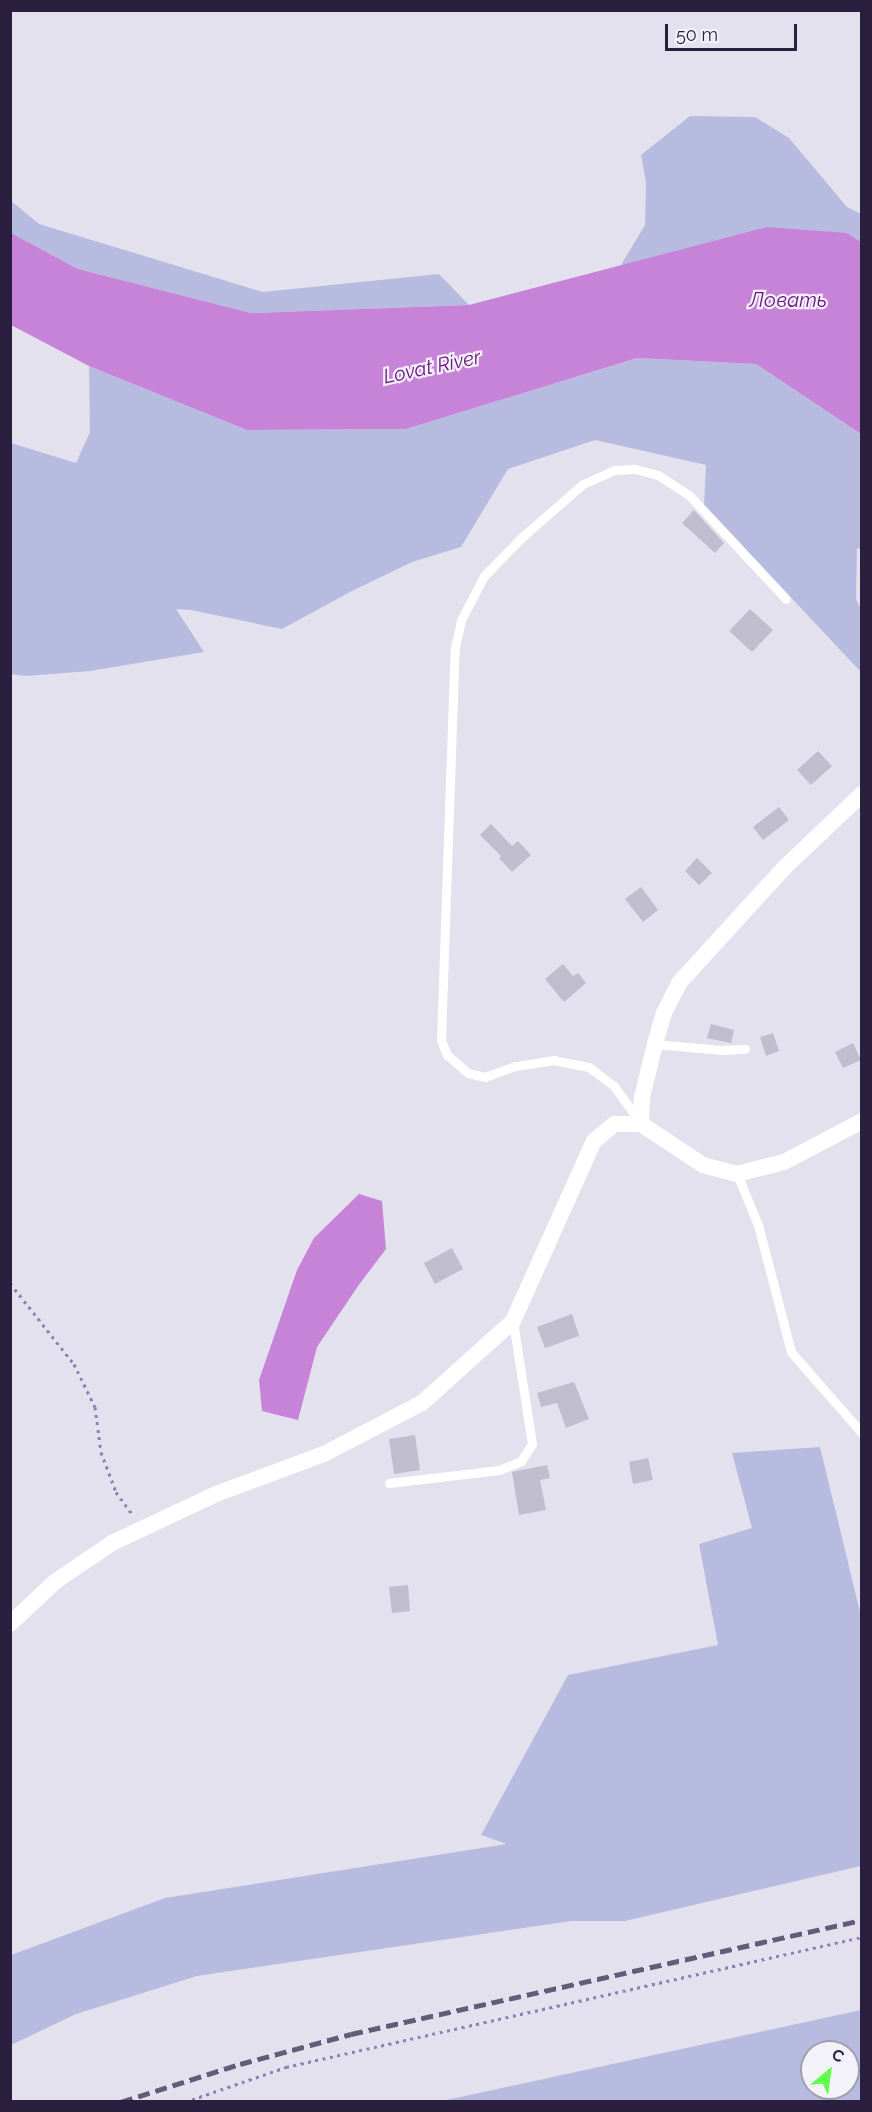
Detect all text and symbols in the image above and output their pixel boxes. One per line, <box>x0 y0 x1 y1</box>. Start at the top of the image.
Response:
scale bar <box>668 12 800 50</box>
text: 50 m <box>676 24 718 45</box>
water label: Ловать <box>749 288 827 312</box>
water label: Lovat River <box>381 345 483 389</box>
north arrow <box>800 2040 860 2100</box>
text: С <box>829 2045 847 2067</box>

